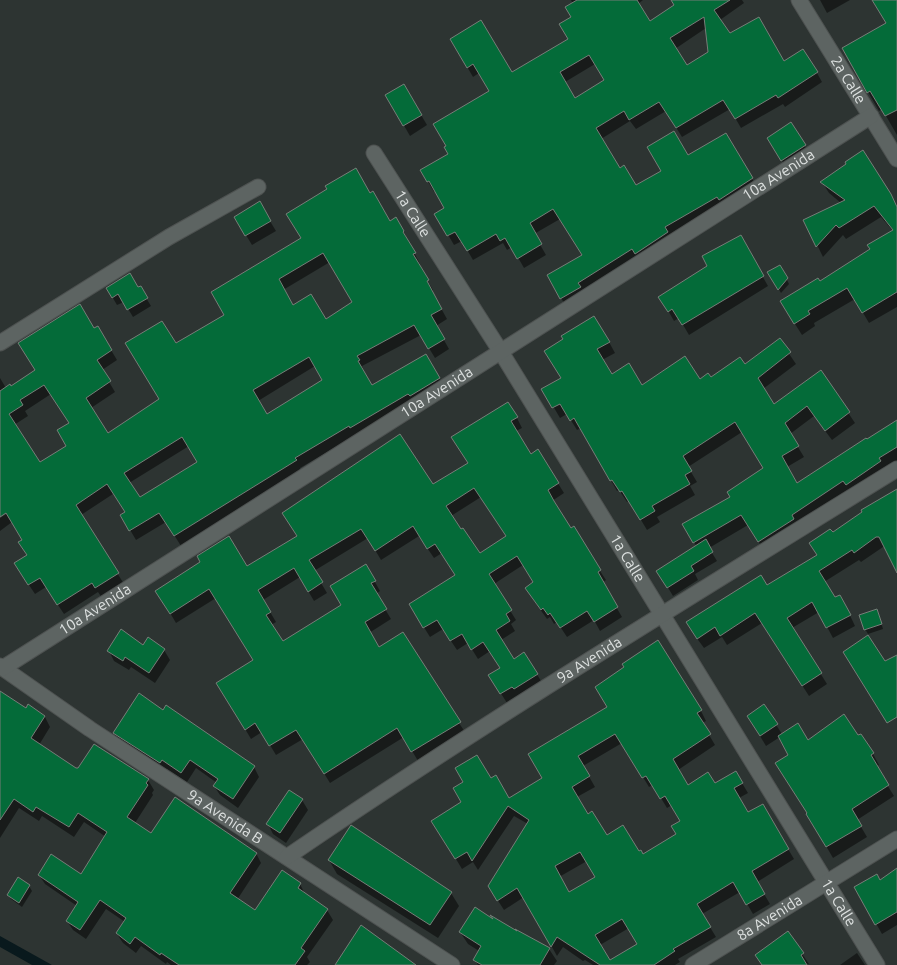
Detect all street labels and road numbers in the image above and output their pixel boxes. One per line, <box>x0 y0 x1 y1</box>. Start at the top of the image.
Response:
street label: 2a Calle <box>828 53 870 107</box>
street label: 10a Avenida <box>739 145 817 204</box>
street label: 1a Calle <box>392 187 435 240</box>
street label: 10a Avenida <box>397 363 476 421</box>
street label: 1a Calle <box>607 531 649 585</box>
street label: 10a Avenida <box>56 580 134 638</box>
street label: 9a Avenida <box>553 633 625 686</box>
street label: 9a Avenida B <box>184 786 266 847</box>
street label: 1a Calle <box>818 875 860 929</box>
street label: 8a Avenida <box>734 891 805 944</box>

